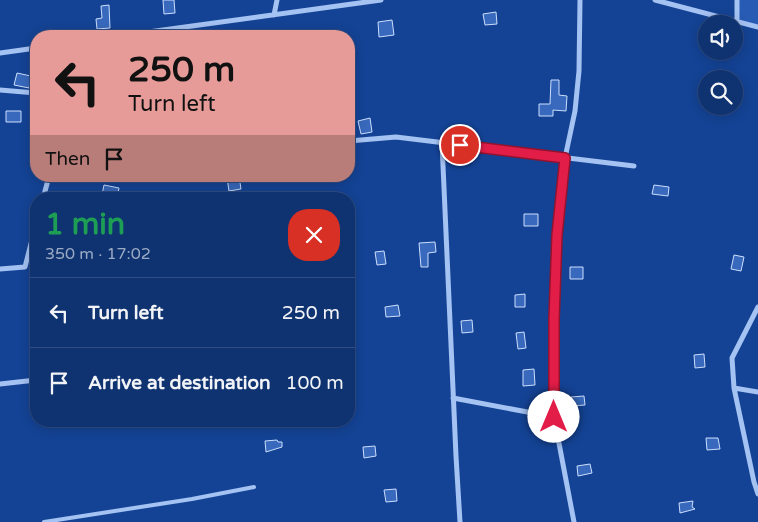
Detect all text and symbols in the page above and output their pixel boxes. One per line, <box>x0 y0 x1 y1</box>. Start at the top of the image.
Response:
map controls <box>698 15 743 115</box>
button: sound <box>698 15 743 60</box>
text: 250 m <box>128 49 235 91</box>
icon: left <box>45 50 110 115</box>
button: search <box>698 70 743 115</box>
text: Turn left <box>128 91 216 117</box>
pin <box>439 124 481 166</box>
icon: arrive <box>446 131 474 159</box>
icon: arrive <box>100 145 128 173</box>
text: Then <box>45 148 90 170</box>
text: 1 min <box>45 206 125 243</box>
button: close <box>288 209 340 261</box>
text: 350 m · 17:02 <box>45 244 151 264</box>
icon: left <box>45 299 73 327</box>
text: Turn left <box>88 302 164 324</box>
text: 250 m <box>282 302 340 324</box>
icon: arrive <box>45 369 73 397</box>
text: Arrive at destination <box>88 372 271 394</box>
text: 100 m <box>286 372 344 394</box>
position arrow <box>527 390 579 442</box>

